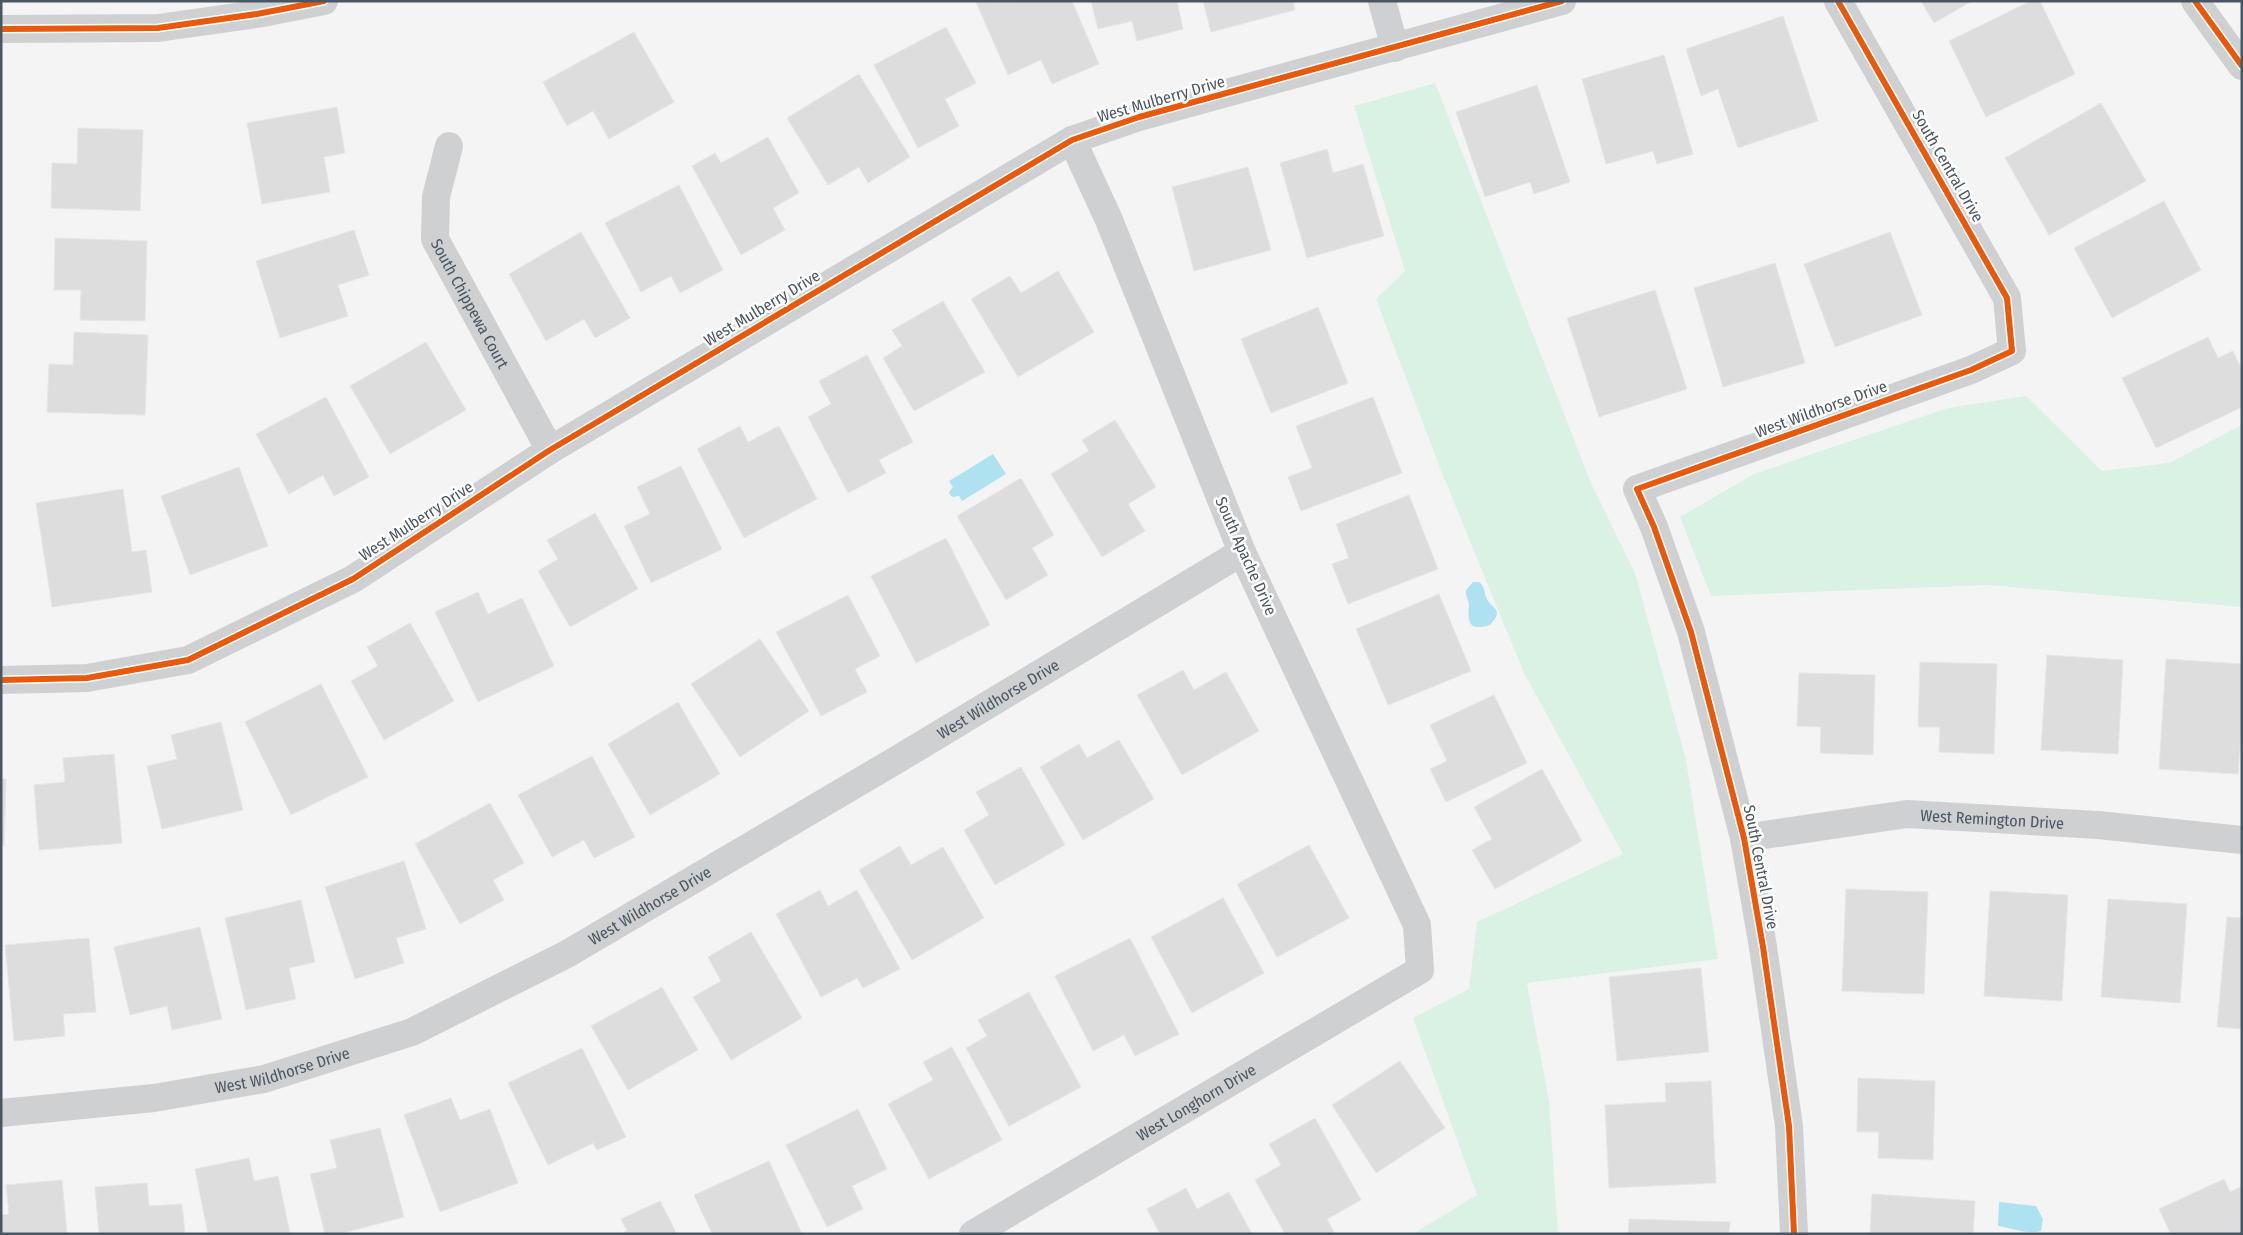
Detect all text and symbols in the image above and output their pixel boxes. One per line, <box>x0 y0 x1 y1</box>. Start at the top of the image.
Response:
street label: West Mulberry Drive <box>1095 72 1227 126</box>
street label: South Central Drive <box>1908 107 1988 225</box>
street label: South Chippewa Court <box>427 235 513 372</box>
street label: West Mulberry Drive <box>701 266 823 350</box>
street label: West Wildhorse Drive <box>1753 376 1890 442</box>
street label: West Mulberry Drive <box>356 477 477 565</box>
street label: South Apache Drive <box>1211 494 1281 618</box>
street label: West Wildhorse Drive <box>934 655 1062 743</box>
street label: South Central Drive <box>1740 803 1782 931</box>
street label: West Remington Drive <box>1920 805 2065 833</box>
street label: West Wildhorse Drive <box>585 862 714 949</box>
street label: West Wildhorse Drive <box>213 1043 352 1097</box>
street label: West Longhorn Drive <box>1133 1060 1259 1145</box>

